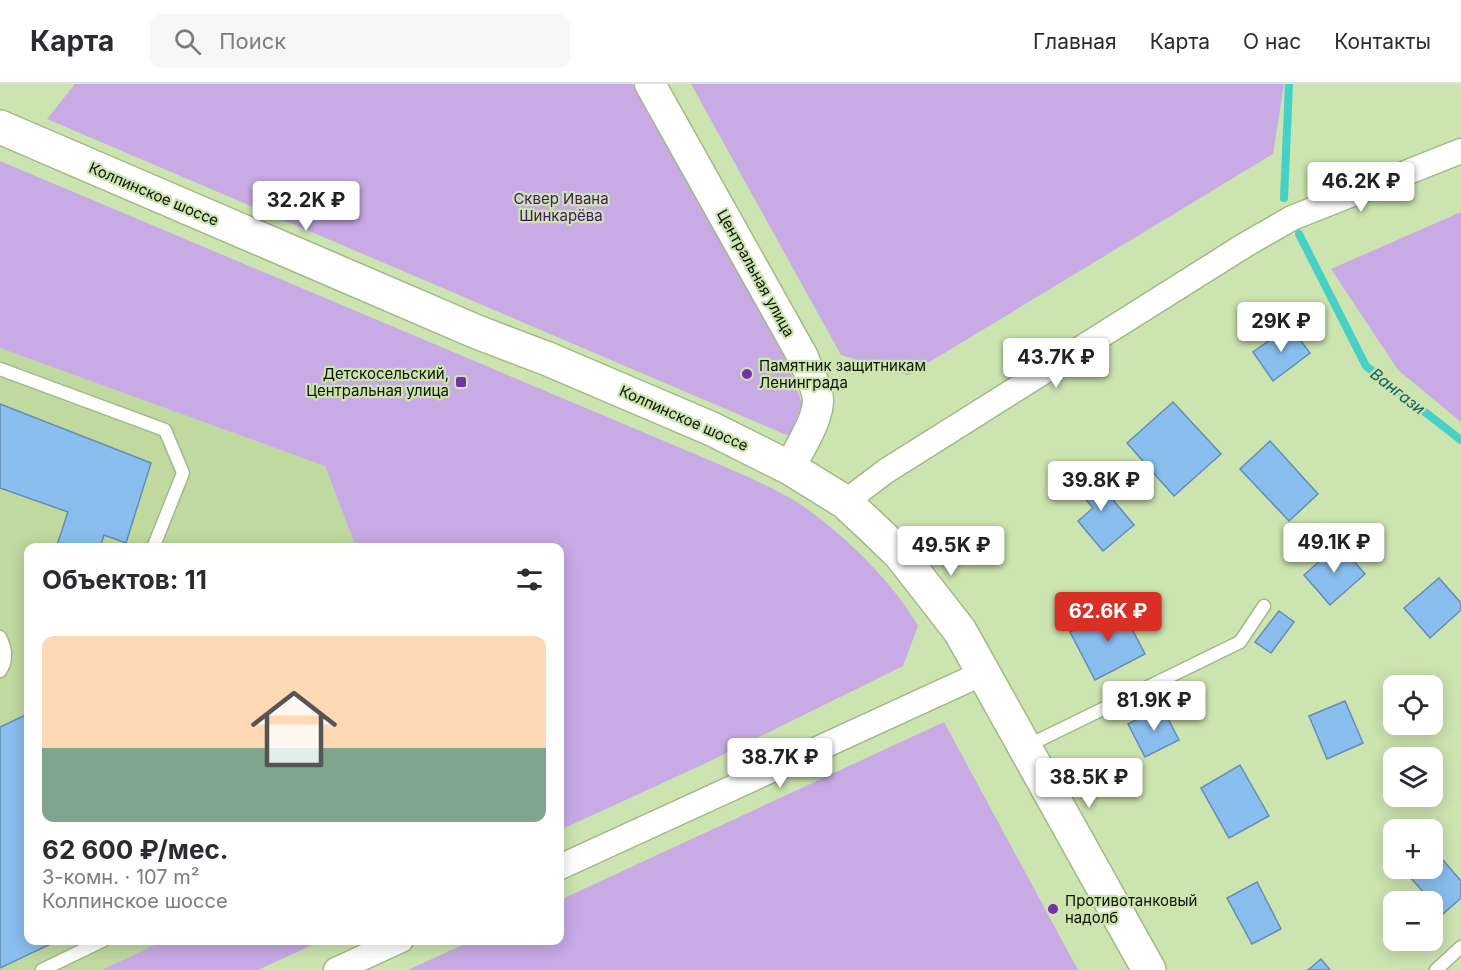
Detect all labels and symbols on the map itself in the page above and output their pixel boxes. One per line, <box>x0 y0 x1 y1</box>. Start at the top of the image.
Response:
street label: Колпинское шоссе <box>86 158 222 230</box>
pin: 46.2K ₽ <box>1306 162 1416 213</box>
pin: 32.2K ₽ <box>251 181 361 232</box>
park label: Сквер Ивана Шинкарёва <box>513 189 609 225</box>
street label: Центральная улица <box>713 206 799 340</box>
pin: 29K ₽ <box>1239 302 1323 353</box>
pin: 43.7K ₽ <box>1001 338 1111 389</box>
place label: Памятник защитникам Ленинграда <box>759 356 926 392</box>
water label: Вангази <box>1367 363 1429 419</box>
place label: Детскосельский, Центральная улица <box>306 364 449 400</box>
marker: Памятник защитникам Ленинграда <box>740 367 754 381</box>
marker: Детскосельский, Центральная улица <box>454 375 468 389</box>
street label: Колпинское шоссе <box>617 381 751 455</box>
pin: 39.8K ₽ <box>1046 461 1156 512</box>
pin: 49.1K ₽ <box>1279 523 1389 574</box>
pin: 49.5K ₽ <box>896 526 1006 577</box>
pin: 62.6K ₽ <box>1053 592 1163 643</box>
pin: 81.9K ₽ <box>1099 681 1209 732</box>
pin: 38.7K ₽ <box>725 738 835 789</box>
pin: 38.5K ₽ <box>1034 758 1144 809</box>
place label: Противотанковый надолб <box>1065 891 1197 927</box>
marker: Противотанковый надолб <box>1046 902 1060 916</box>

